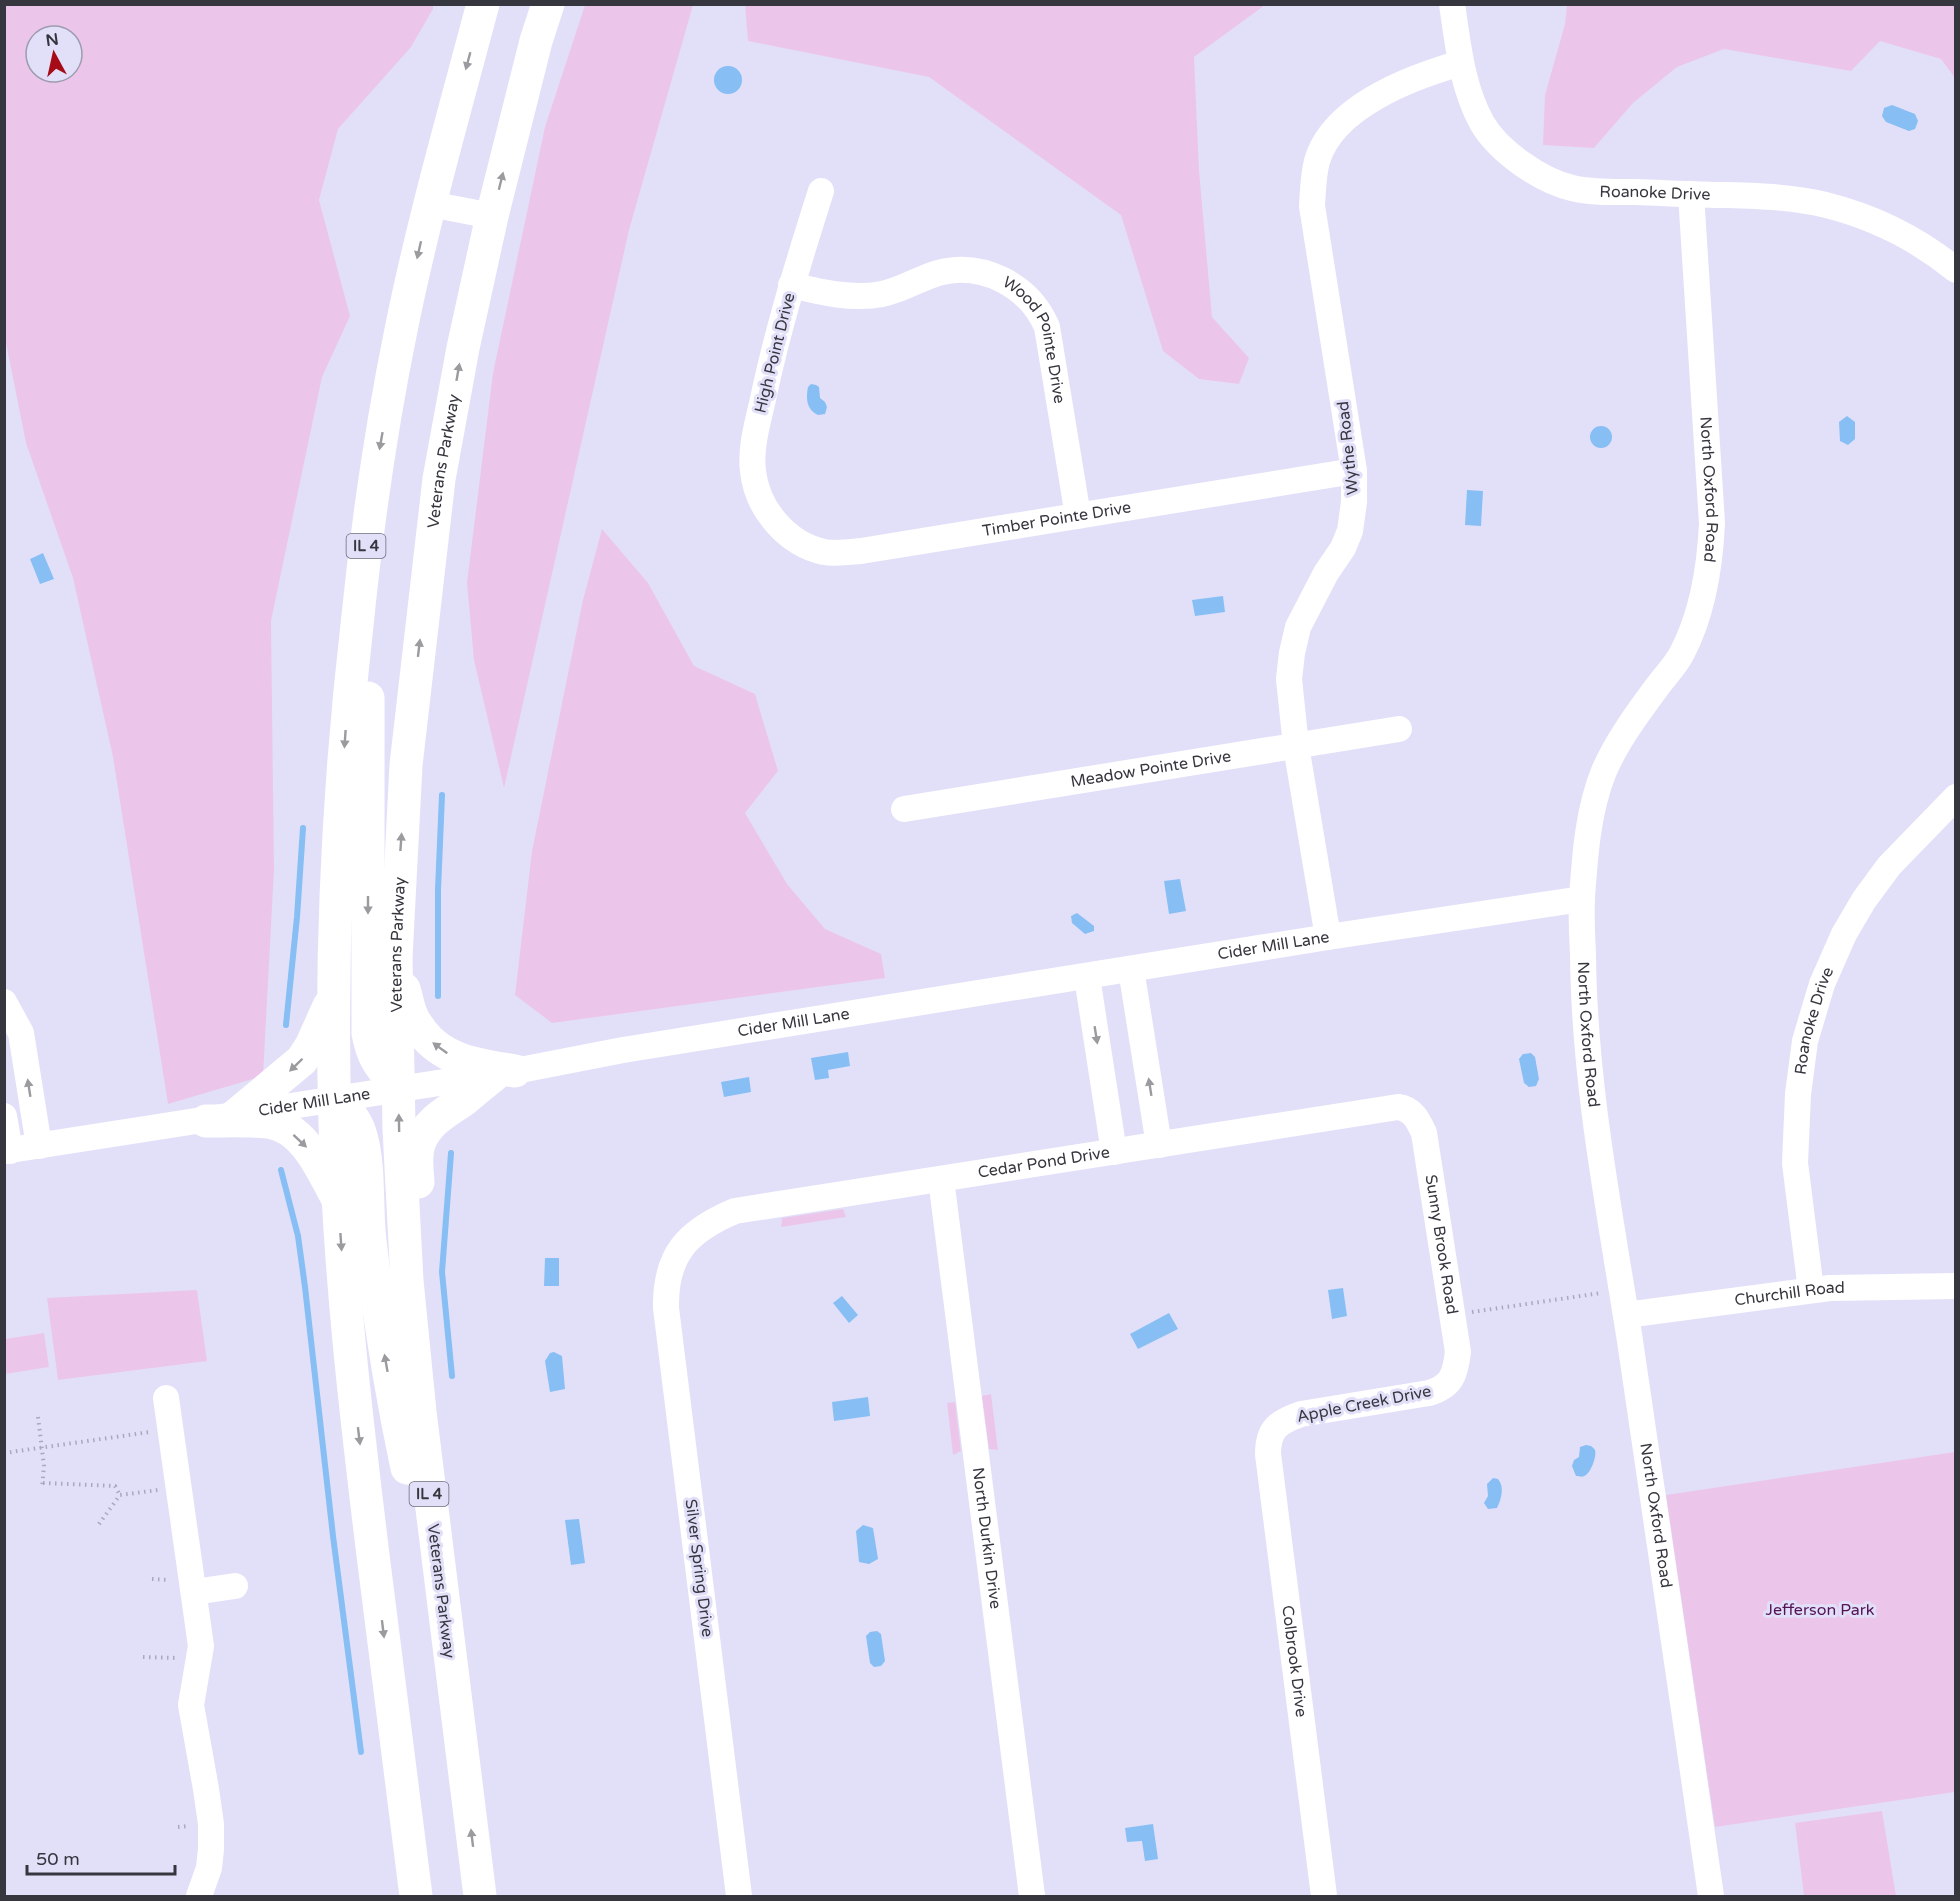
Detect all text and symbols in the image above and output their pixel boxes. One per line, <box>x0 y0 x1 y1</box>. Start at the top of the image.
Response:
north arrow <box>24 24 84 84</box>
text: N <box>44 29 60 51</box>
one-way arrow <box>462 52 472 70</box>
one-way arrow <box>496 172 506 191</box>
street label: Roanoke Drive <box>1599 182 1711 205</box>
one-way arrow <box>414 241 424 259</box>
street label: Wood Pointe Drive <box>999 272 1069 405</box>
street label: High Point Drive <box>750 291 800 415</box>
one-way arrow <box>454 362 463 381</box>
street label: Veterans Parkway <box>423 392 464 529</box>
street label: Wythe Road <box>1333 400 1363 496</box>
street label: North Oxford Road <box>1695 416 1722 563</box>
one-way arrow <box>376 432 385 451</box>
street label: Timber Pointe Drive <box>981 497 1132 541</box>
road number: IL 4 <box>346 534 386 558</box>
one-way arrow <box>414 638 424 657</box>
one-way arrow <box>340 729 350 748</box>
street label: Meadow Pointe Drive <box>1069 746 1233 792</box>
one-way arrow <box>397 832 406 851</box>
street label: Veterans Parkway <box>386 876 410 1012</box>
one-way arrow <box>363 895 373 914</box>
street label: Cider Mill Lane <box>1216 927 1331 965</box>
street label: North Oxford Road <box>1573 961 1604 1108</box>
street label: Roanoke Drive <box>1791 964 1838 1076</box>
street label: Cider Mill Lane <box>736 1004 851 1041</box>
one-way arrow <box>1092 1025 1101 1044</box>
one-way arrow <box>432 1042 448 1055</box>
one-way arrow <box>289 1058 303 1072</box>
one-way arrow <box>1145 1077 1154 1096</box>
one-way arrow <box>25 1079 34 1098</box>
street label: Cider Mill Lane <box>257 1084 372 1121</box>
one-way arrow <box>394 1113 404 1132</box>
one-way arrow <box>293 1134 308 1148</box>
street label: Cedar Pond Drive <box>977 1142 1111 1183</box>
street label: Sunny Brook Road <box>1421 1173 1462 1316</box>
one-way arrow <box>336 1232 346 1251</box>
street label: Churchill Road <box>1733 1278 1845 1311</box>
one-way arrow <box>382 1353 391 1372</box>
street label: Apple Creek Drive <box>1295 1381 1433 1427</box>
one-way arrow <box>354 1426 363 1445</box>
street label: North Oxford Road <box>1635 1442 1676 1589</box>
street label: North Durkin Drive <box>968 1466 1005 1610</box>
road number: IL 4 <box>410 1482 448 1506</box>
street label: Silver Spring Drive <box>681 1498 717 1638</box>
street label: Veterans Parkway <box>423 1523 459 1660</box>
park label: Jefferson Park <box>1765 1600 1875 1620</box>
street label: Colbrook Drive <box>1277 1604 1311 1718</box>
one-way arrow <box>378 1620 387 1639</box>
one-way arrow <box>468 1829 477 1848</box>
scale bar <box>27 1838 176 1876</box>
text: 50 m <box>36 1848 80 1870</box>

